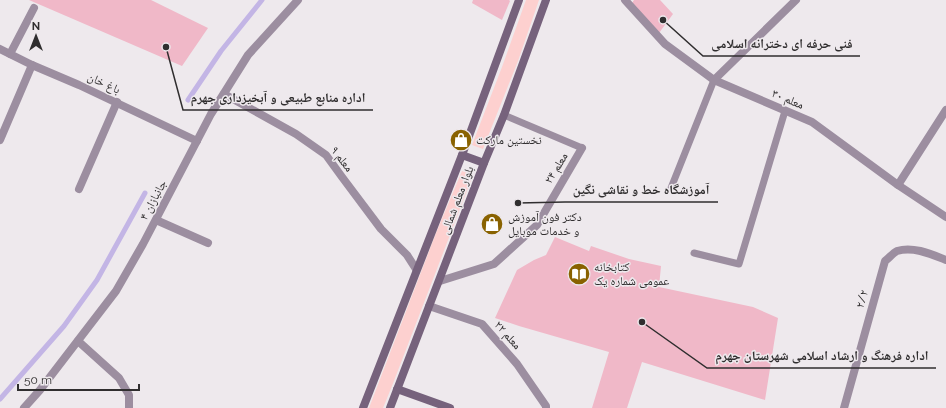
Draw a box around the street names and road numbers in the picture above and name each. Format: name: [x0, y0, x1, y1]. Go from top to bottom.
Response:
street label: باغ خان: [85, 69, 123, 98]
street label: معلم ۳۰: [769, 86, 806, 113]
street label: معلم ۹: [327, 144, 356, 175]
street label: معلم ۲۴: [541, 150, 572, 187]
street label: بلوار معلم شمالی: [438, 164, 477, 236]
street label: جانبازان ۴: [137, 177, 170, 223]
street label: ۲/۲: [853, 288, 871, 310]
street label: معلم ۲۲: [491, 318, 524, 353]

